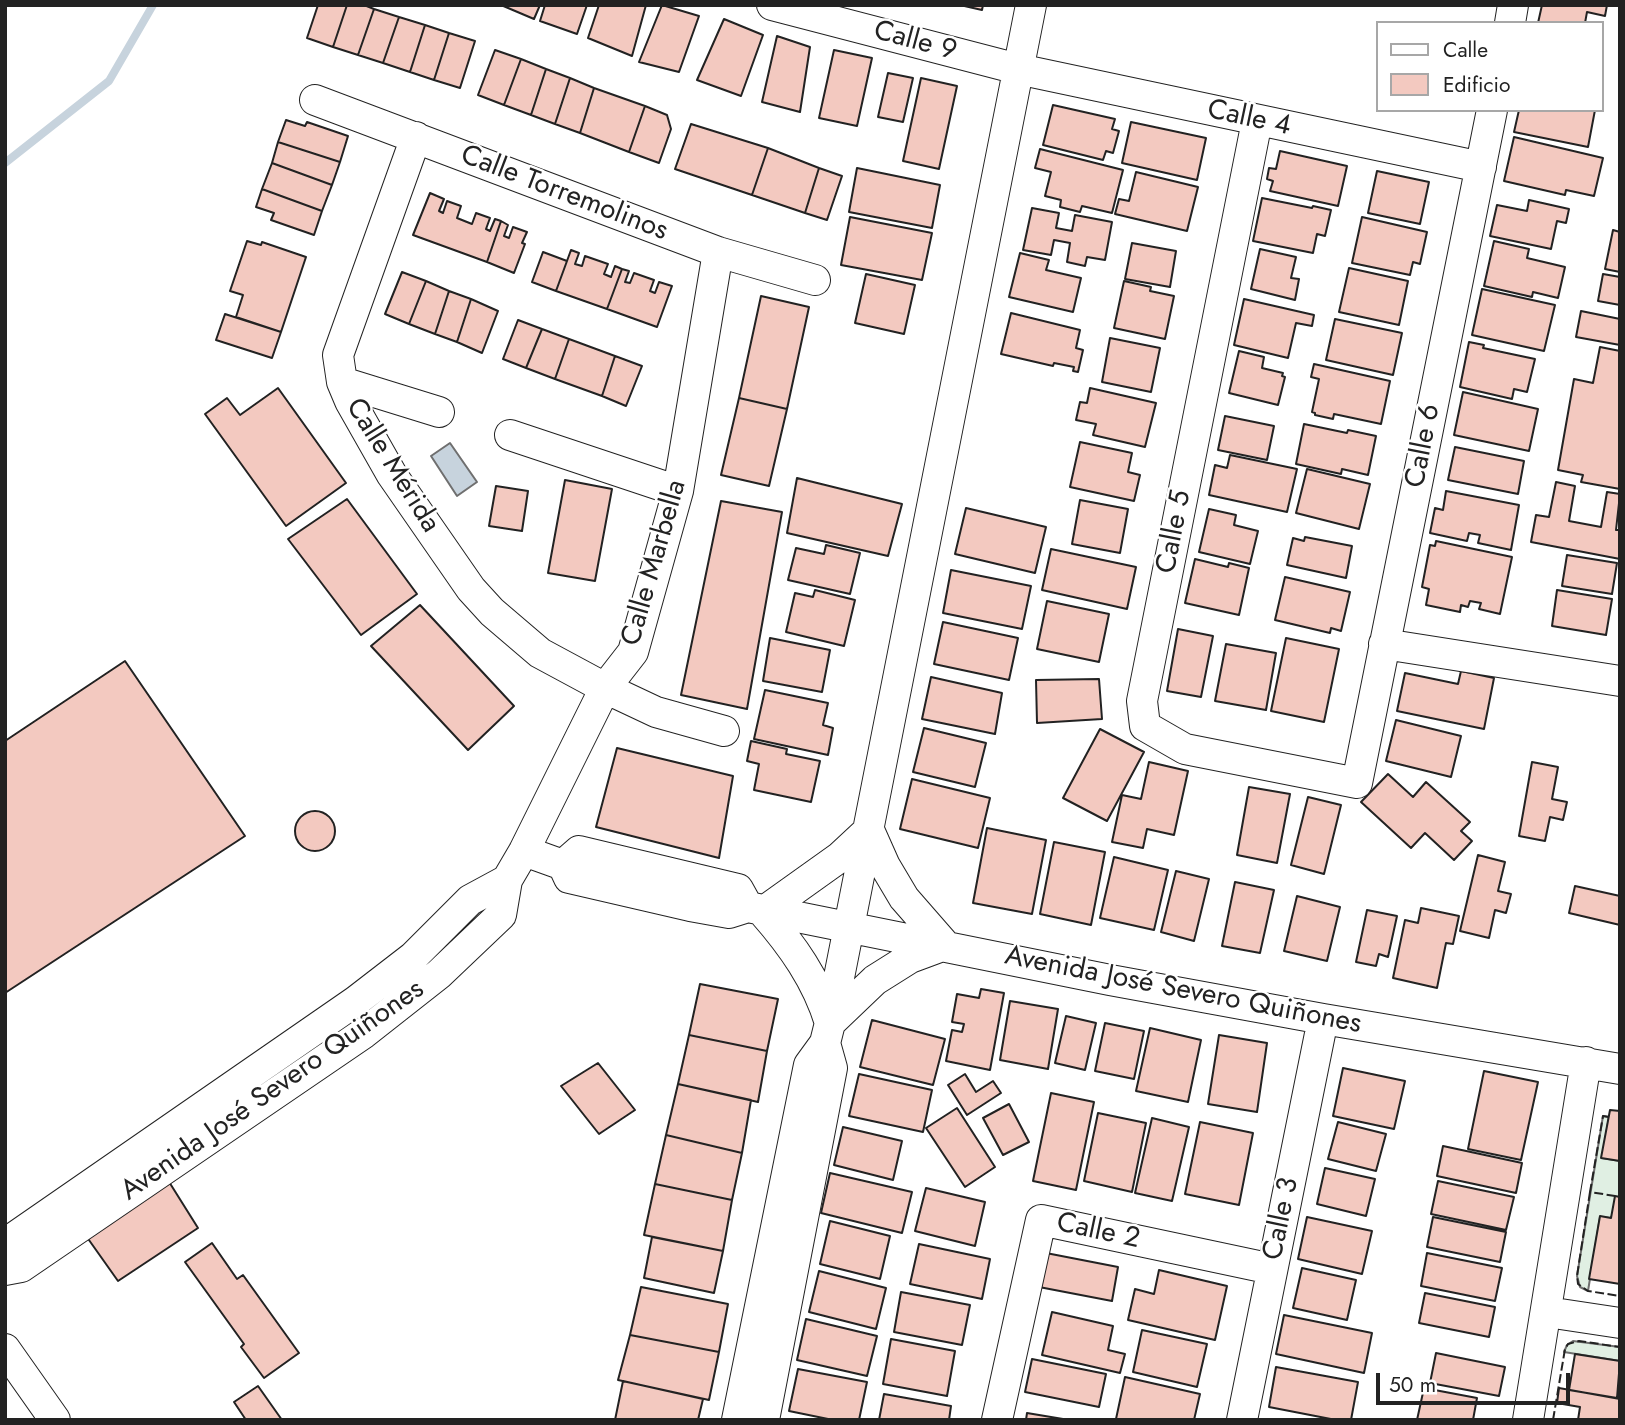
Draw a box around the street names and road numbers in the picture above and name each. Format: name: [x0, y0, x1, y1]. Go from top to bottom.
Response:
street label: Calle 9: [870, 15, 960, 69]
street label: Calle 4: [1204, 94, 1294, 144]
street label: Calle Torremolinos: [456, 139, 672, 249]
street label: Calle Mérida: [338, 393, 446, 539]
street label: Calle 6: [1399, 401, 1449, 491]
street label: Calle Marbella: [615, 476, 695, 650]
street label: Calle 5: [1150, 487, 1200, 577]
street label: Avenida José Severo Quiñones: [1002, 940, 1364, 1042]
street label: Avenida José Severo Quiñones: [115, 973, 431, 1209]
street label: Calle 3: [1257, 1175, 1307, 1263]
street label: Calle 2: [1053, 1207, 1143, 1257]

